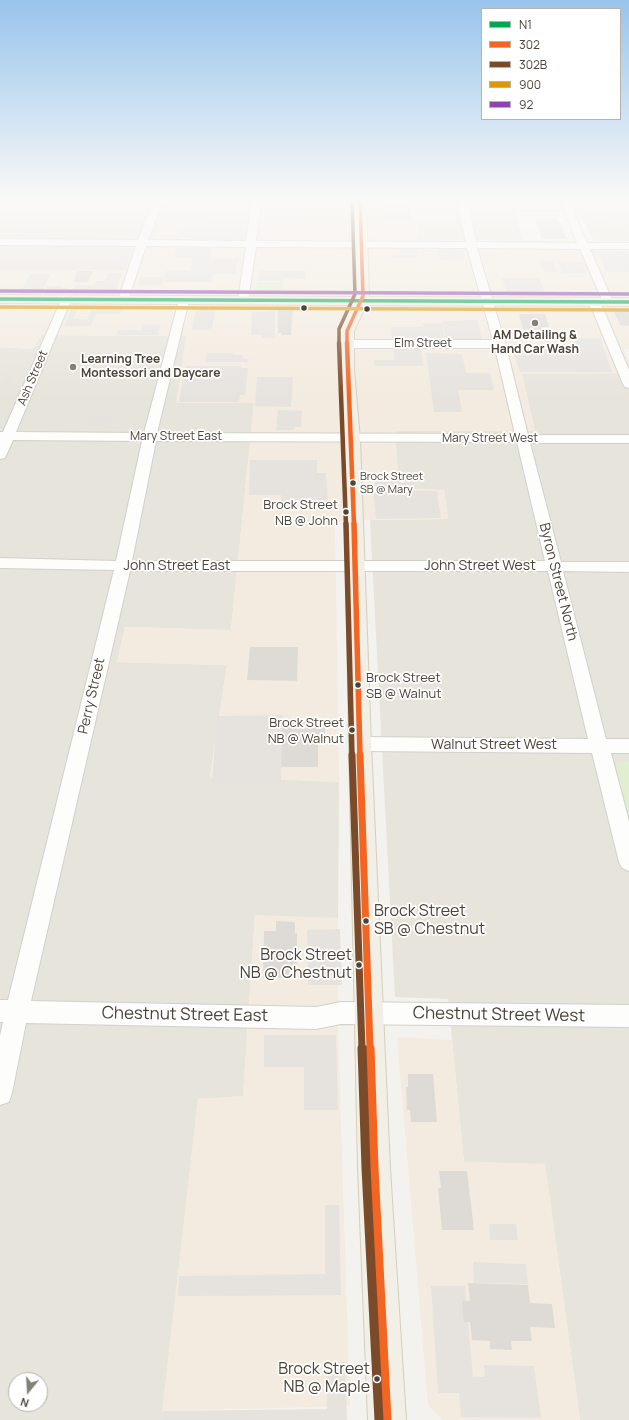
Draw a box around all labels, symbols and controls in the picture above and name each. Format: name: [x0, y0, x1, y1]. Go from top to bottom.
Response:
legend: [481, 8, 621, 120]
text: N1: [519, 16, 532, 33]
text: 302: [519, 36, 540, 53]
text: 302B: [519, 56, 547, 73]
text: 900: [519, 76, 541, 93]
text: 92: [519, 96, 533, 113]
unlabelled marker: [299, 303, 309, 313]
unlabelled marker: [362, 304, 372, 314]
marker: AM Detailing & Hand Car Wash: [530, 318, 540, 328]
place label: AM Detailing & Hand Car Wash: [491, 329, 579, 357]
street label: Elm Street: [394, 337, 452, 351]
street label: Ash Street: [15, 348, 51, 408]
place label: Learning Tree Montessori and Daycare: [81, 353, 220, 381]
marker: Learning Tree Montessori and Daycare: [68, 362, 78, 372]
street label: Mary Street East: [130, 430, 222, 444]
street label: Mary Street West: [442, 432, 538, 446]
place label: Brock Street SB @ Mary: [360, 470, 423, 496]
marker: Brock Street SB @ Mary: [348, 478, 358, 488]
place label: Brock Street NB @ John: [263, 497, 338, 528]
marker: Brock Street NB @ John: [341, 507, 351, 517]
street label: Byron Street North: [535, 521, 581, 643]
street label: John Street East: [124, 558, 230, 574]
street label: John Street West: [424, 558, 536, 574]
street label: Perry Street: [75, 656, 109, 736]
place label: Brock Street SB @ Walnut: [366, 670, 441, 701]
marker: Brock Street SB @ Walnut: [353, 680, 363, 690]
place label: Brock Street NB @ Walnut: [268, 715, 344, 746]
marker: Brock Street NB @ Walnut: [347, 725, 357, 735]
street label: Walnut Street West: [431, 737, 557, 753]
place label: Brock Street SB @ Chestnut: [374, 902, 485, 940]
marker: Brock Street SB @ Chestnut: [361, 916, 371, 926]
place label: Brock Street NB @ Chestnut: [240, 946, 352, 984]
marker: Brock Street NB @ Chestnut: [354, 960, 364, 970]
street label: Chestnut Street East: [102, 1003, 268, 1027]
street label: Chestnut Street West: [413, 1003, 585, 1027]
place label: Brock Street NB @ Maple: [278, 1360, 370, 1398]
north arrow: [8, 1372, 48, 1412]
marker: Brock Street NB @ Maple: [372, 1374, 382, 1384]
text: N: [18, 1395, 31, 1411]

